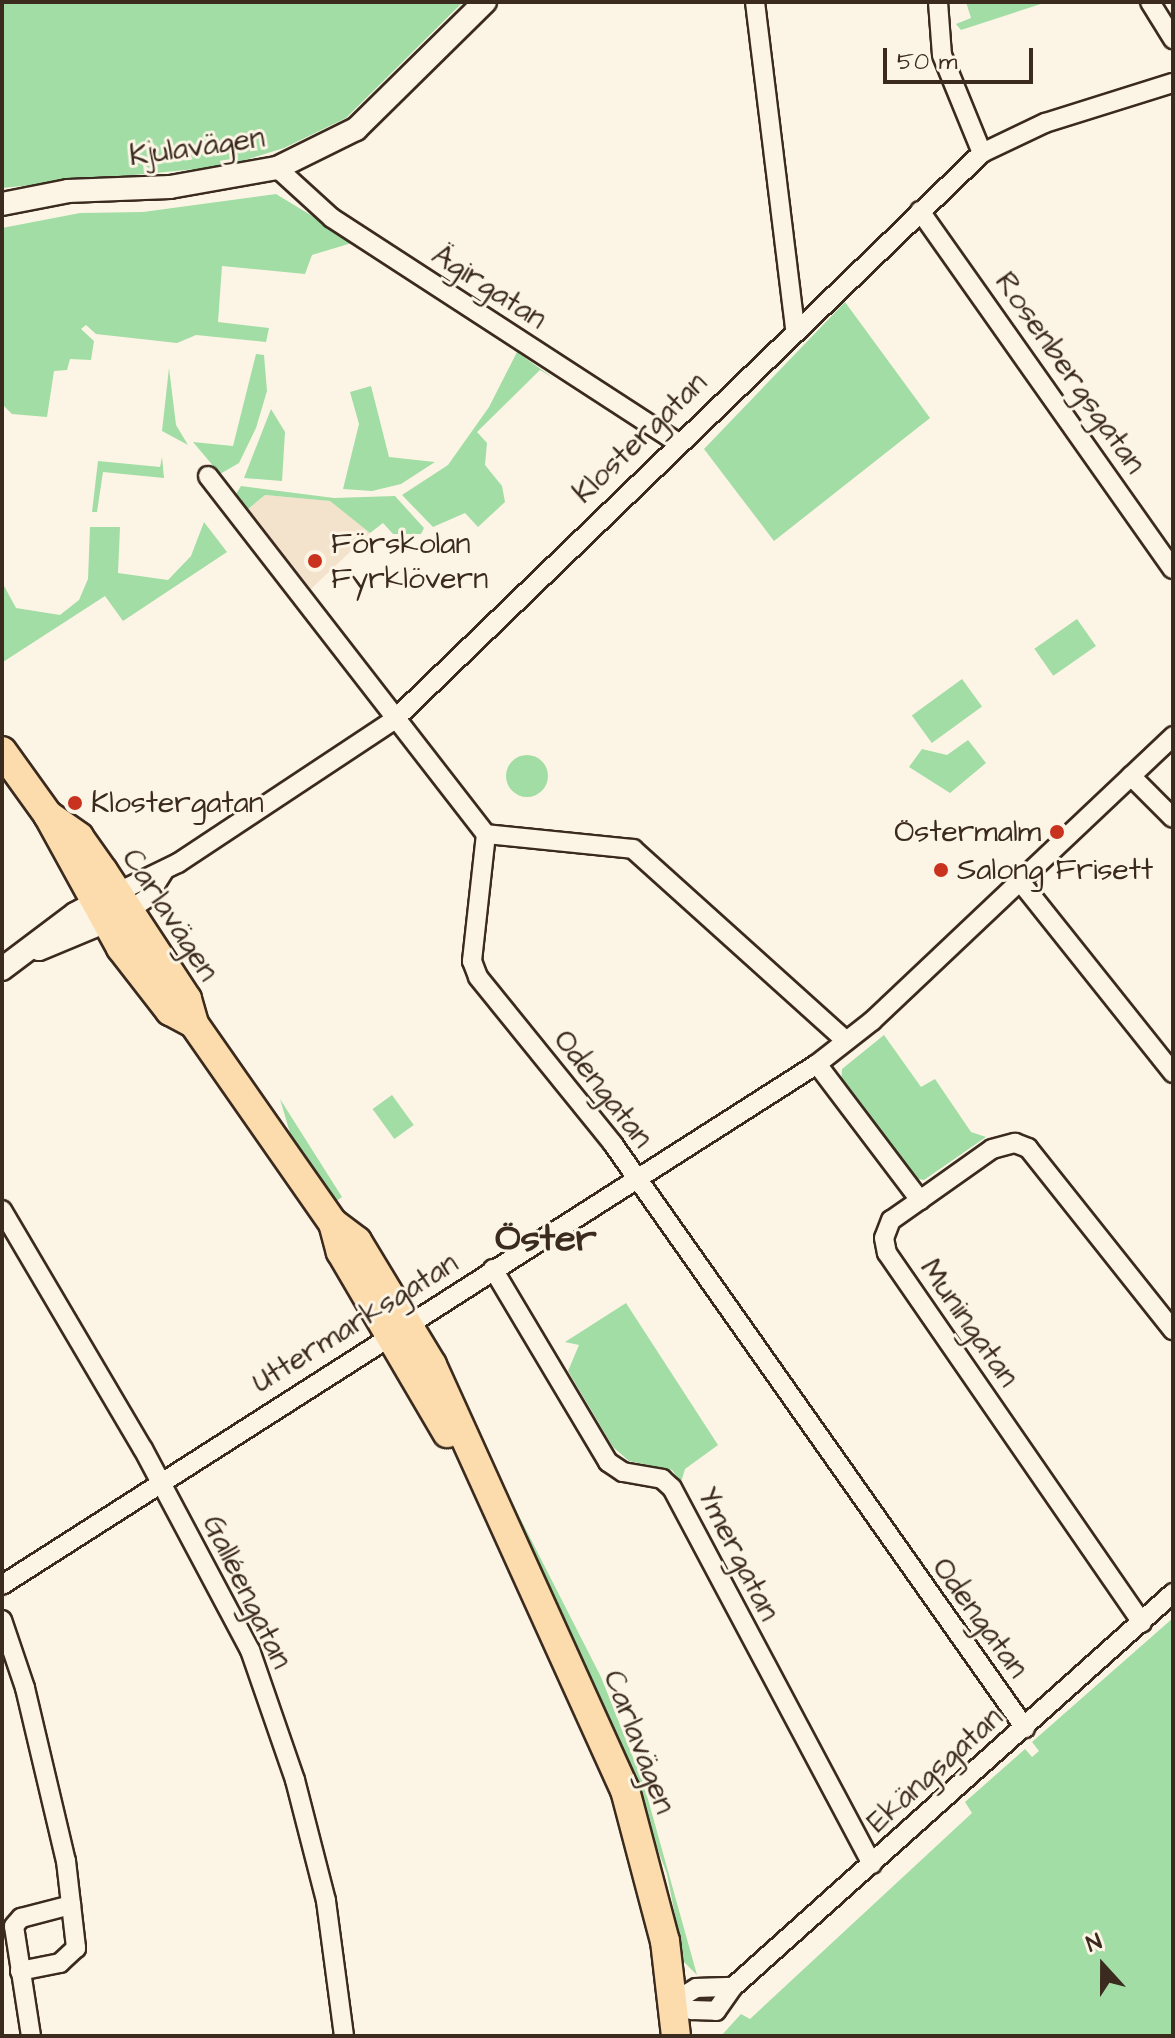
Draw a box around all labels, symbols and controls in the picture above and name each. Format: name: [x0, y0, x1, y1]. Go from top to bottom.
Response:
scale bar: [887, 32, 1037, 82]
text: 50 m: [897, 45, 957, 79]
street label: Kjulavägen: [127, 120, 267, 174]
street label: Ägirgatan: [425, 237, 553, 337]
street label: Rosenbergsgatan: [987, 265, 1153, 481]
street label: Klostergatan: [565, 365, 715, 511]
place label: Förskolan Fyrklövern: [331, 526, 488, 596]
marker: Förskolan Fyrklövern: [306, 552, 324, 570]
place label: Klostergatan: [91, 785, 264, 821]
marker: Klostergatan: [66, 794, 84, 812]
place label: Östermalm: [894, 814, 1041, 850]
marker: Östermalm: [1048, 823, 1066, 841]
street label: Carlavägen: [114, 842, 226, 988]
place label: Salong Frisett: [957, 852, 1153, 888]
marker: Salong Frisett: [932, 861, 950, 879]
street label: Odengatan: [546, 1023, 660, 1155]
district label: Öster: [495, 1217, 597, 1263]
street label: Uttermarksgatan: [246, 1245, 464, 1401]
street label: Muningatan: [912, 1252, 1026, 1394]
street label: Ymergatan: [689, 1481, 787, 1627]
street label: Galléengatan: [194, 1509, 300, 1675]
street label: Odengatan: [924, 1551, 1036, 1685]
street label: Carlavägen: [595, 1665, 683, 1819]
street label: Ekängsgatan: [860, 1700, 1010, 1840]
north arrow: [1063, 1926, 1143, 2006]
text: N: [1082, 1926, 1106, 1960]

